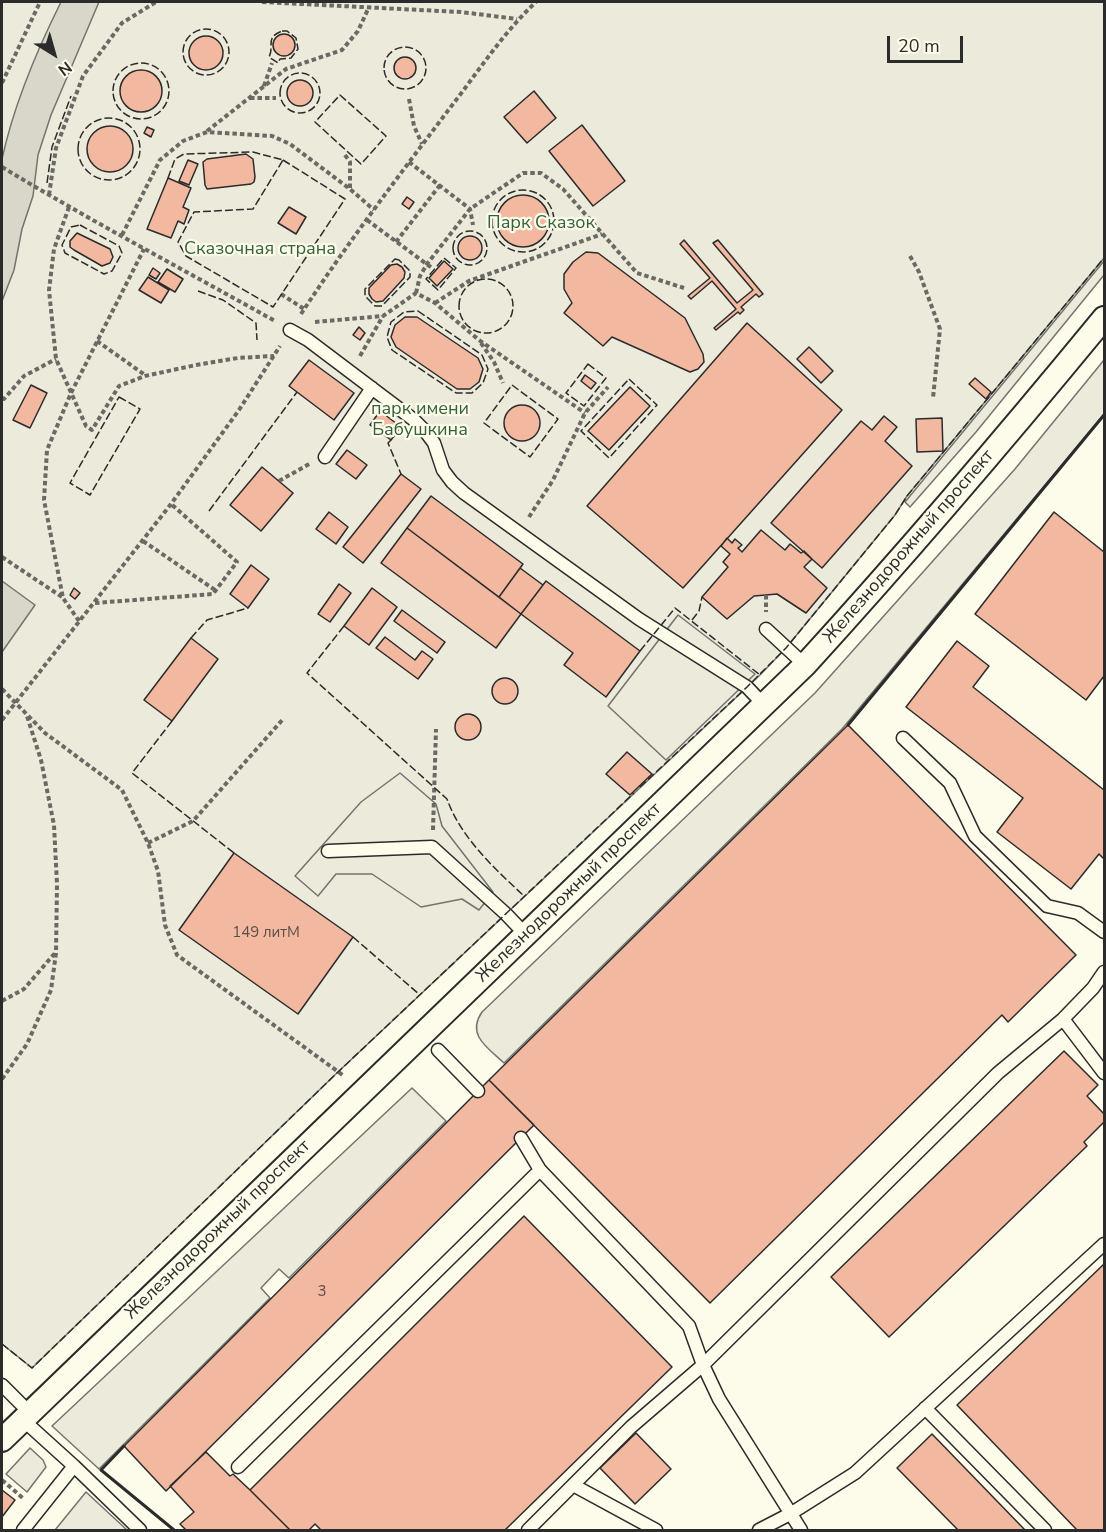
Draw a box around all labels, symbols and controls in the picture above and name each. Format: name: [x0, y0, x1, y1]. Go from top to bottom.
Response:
north arrow: [24, 24, 84, 84]
scale bar: [890, 24, 966, 62]
text: 20 m: [898, 34, 940, 58]
text: N: [53, 56, 76, 81]
park label: Парк Сказок: [487, 213, 595, 235]
park label: Сказочная страна: [184, 239, 336, 261]
park label: парк имени Бабушкина: [371, 399, 469, 442]
street label: Железнодорожный проспект: [819, 446, 999, 648]
street label: Железнодорожный проспект: [472, 799, 666, 987]
house number: 149 литМ: [232, 924, 300, 942]
street label: Железнодорожный проспект: [121, 1136, 315, 1324]
house number: 3: [318, 1283, 326, 1301]

